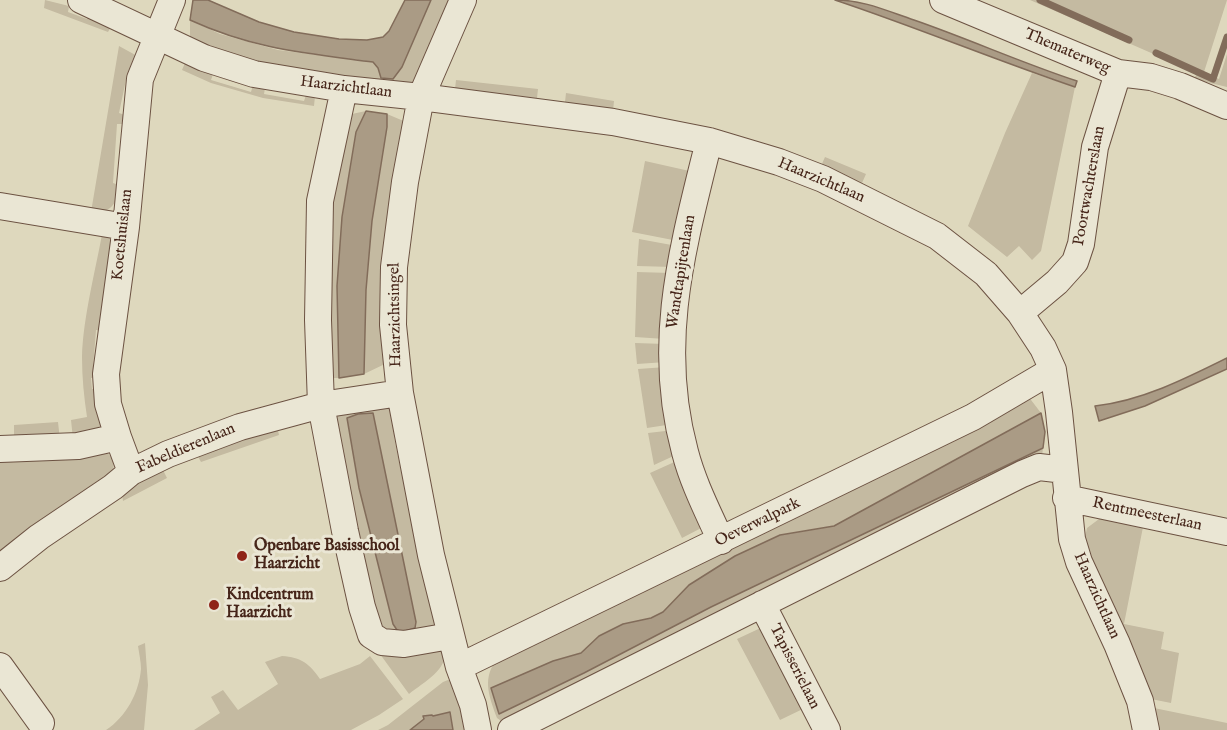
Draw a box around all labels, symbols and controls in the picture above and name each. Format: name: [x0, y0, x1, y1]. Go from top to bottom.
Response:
street label: Thematerweg: [1021, 25, 1113, 79]
street label: Haarzichtlaan: [299, 73, 393, 103]
street label: Poortwachterslaan: [1070, 125, 1110, 247]
street label: Haarzichtlaan: [775, 154, 867, 208]
street label: Koetshuislaan: [109, 188, 137, 282]
street label: Wandtapijtenlaan: [663, 214, 701, 330]
street label: Haarzichtsingel: [385, 262, 407, 368]
street label: Fabeldierenlaan: [134, 420, 238, 478]
street label: Oeverwalpark: [712, 494, 804, 552]
street label: Rentmeesterlaan: [1090, 494, 1204, 536]
place label: Openbare Basisschool Haarzicht: [254, 537, 399, 575]
marker: Openbare Basisschool Haarzicht: [235, 549, 249, 563]
street label: Haarzichtlaan: [1068, 550, 1124, 642]
place label: Kindcentrum Haarzicht: [226, 586, 314, 624]
marker: Kindcentrum Haarzicht: [207, 598, 221, 612]
street label: Tapisserielaan: [764, 621, 824, 713]

